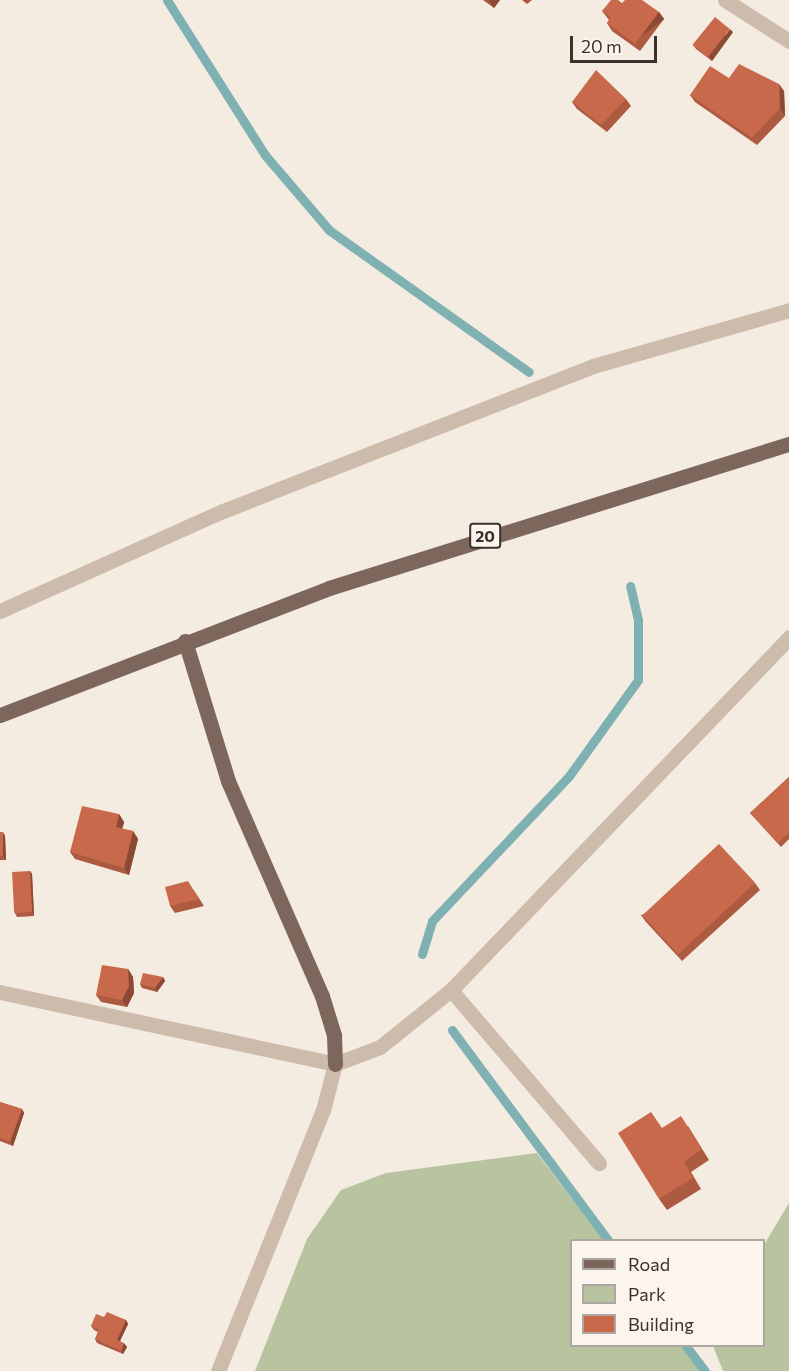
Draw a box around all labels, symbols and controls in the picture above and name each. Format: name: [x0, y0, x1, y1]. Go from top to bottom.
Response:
scale bar: [573, 24, 660, 62]
text: 20 m: [581, 35, 622, 57]
road number: 20: [468, 523, 502, 549]
legend: [570, 1239, 765, 1347]
text: Road: [628, 1253, 670, 1275]
text: Park: [628, 1283, 666, 1305]
text: Building: [628, 1313, 694, 1335]

